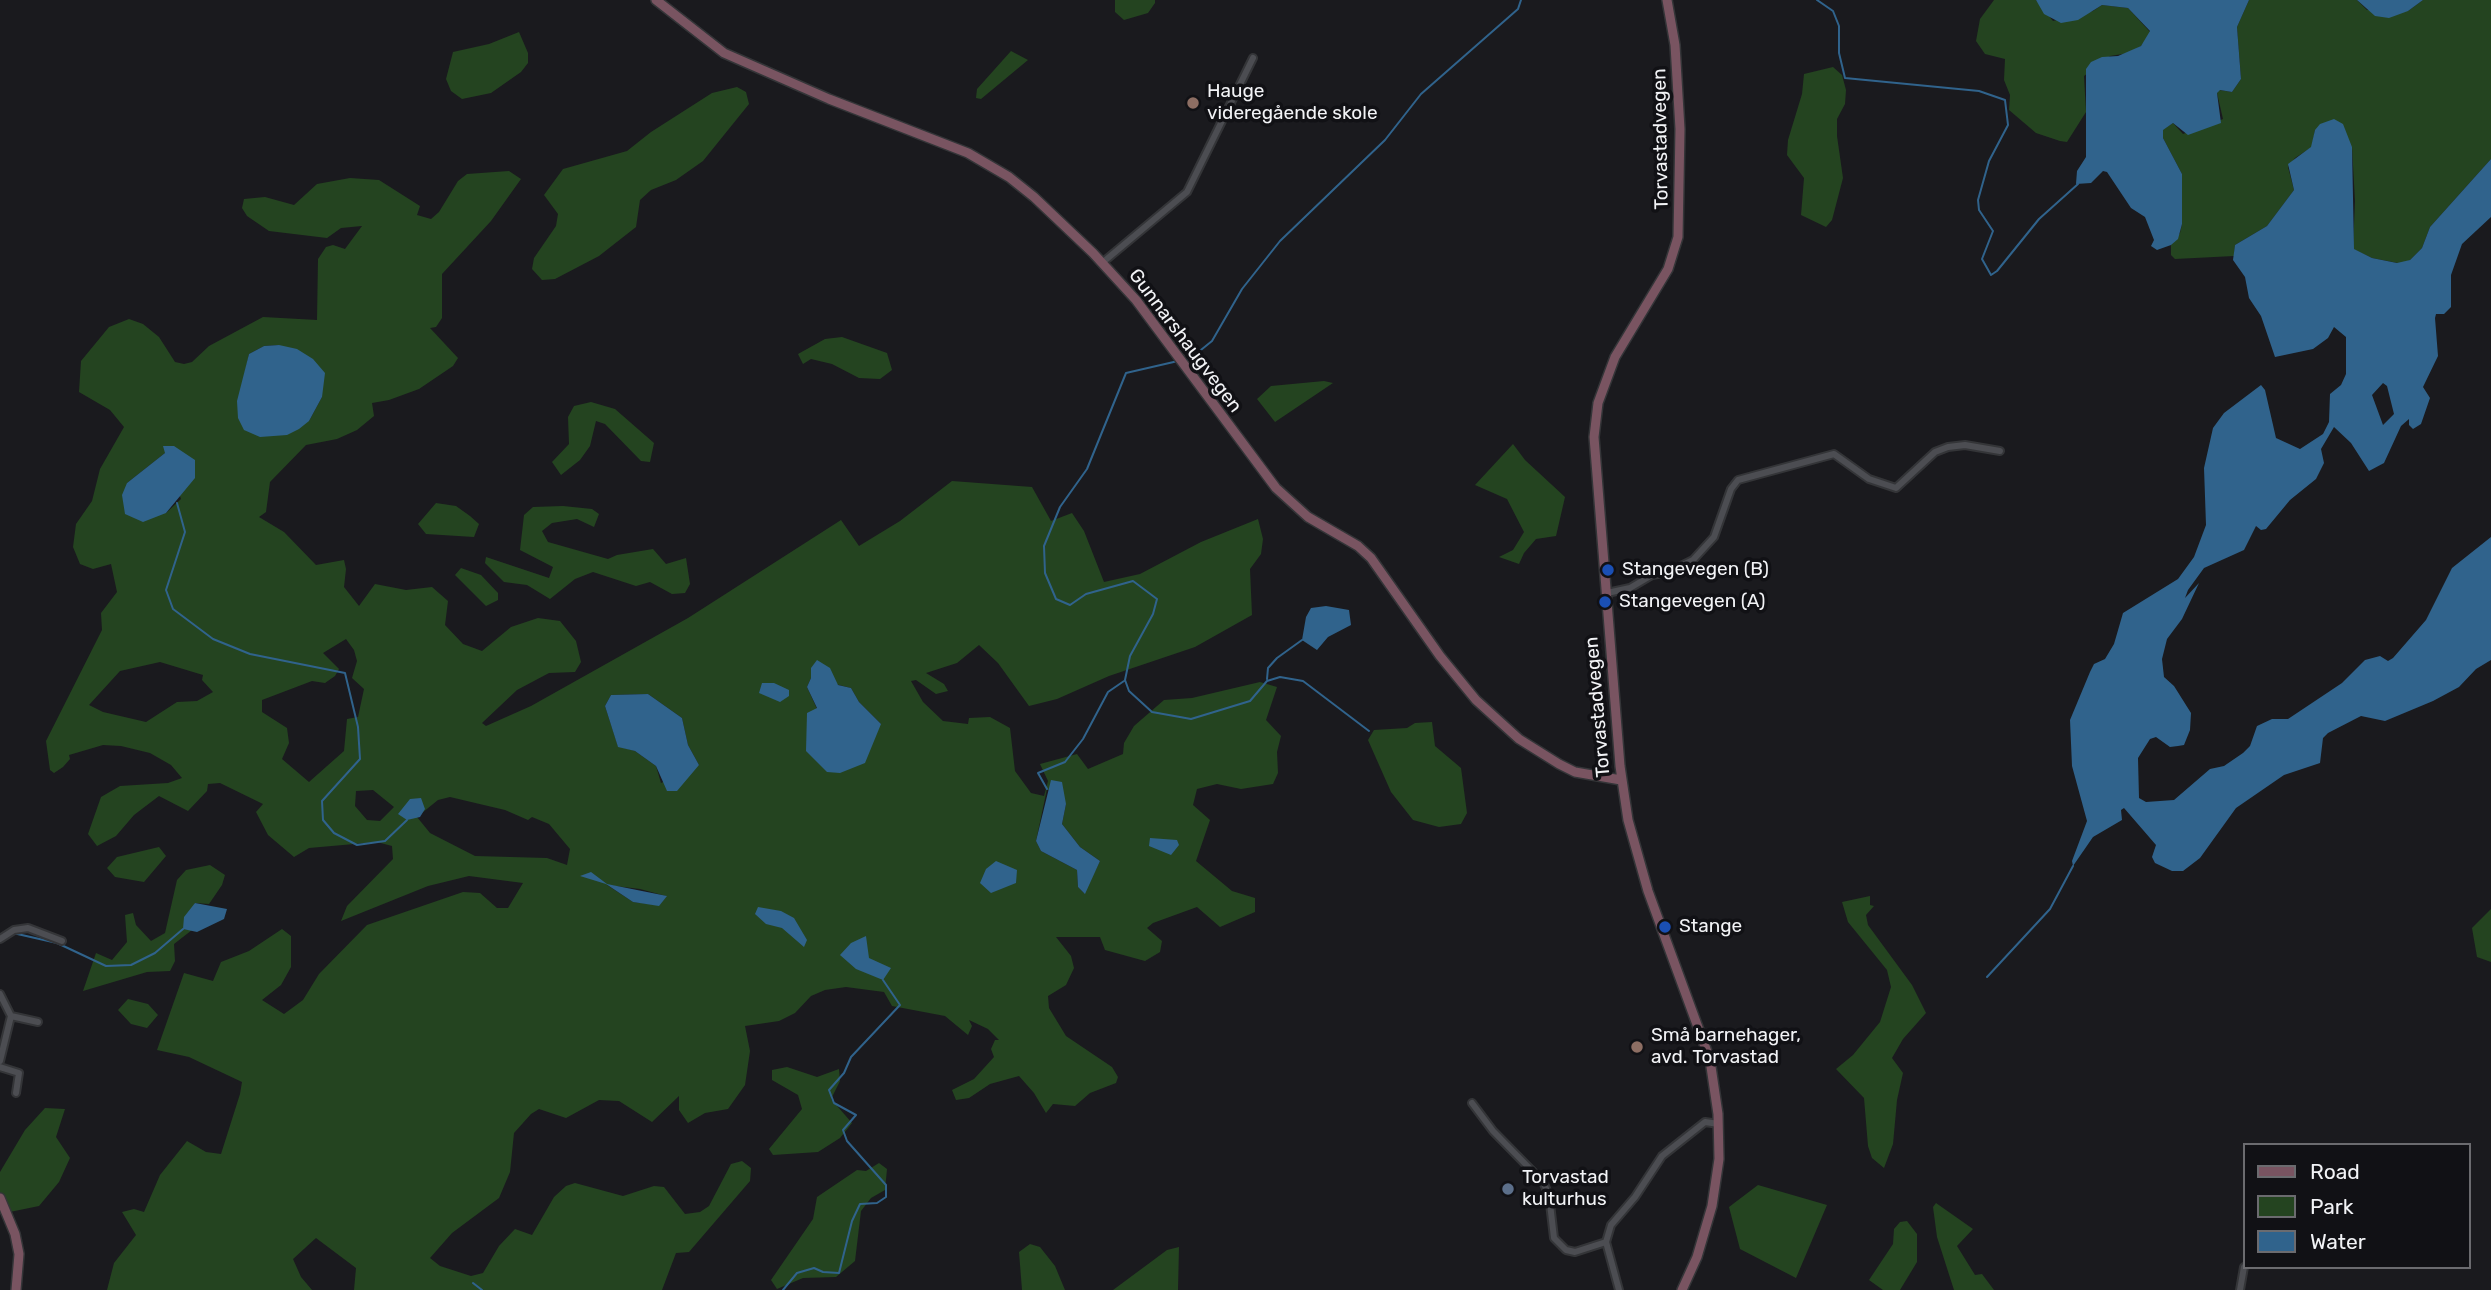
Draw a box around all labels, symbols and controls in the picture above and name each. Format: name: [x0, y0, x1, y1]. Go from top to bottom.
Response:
street label: Torvastadvegen: [1648, 68, 1674, 210]
place label: Hauge videregående skole: [1207, 81, 1378, 125]
marker: Hauge videregående skole: [1185, 95, 1201, 111]
street label: Gunnarshaugvegen: [1124, 265, 1246, 417]
place label: Stangevegen (B): [1622, 559, 1769, 581]
marker: Stangevegen (B): [1600, 562, 1616, 578]
place label: Stangevegen (A): [1619, 591, 1765, 613]
marker: Stangevegen (A): [1597, 594, 1613, 610]
street label: Torvastadvegen: [1580, 636, 1616, 778]
place label: Stange: [1679, 916, 1742, 938]
marker: Stange: [1657, 919, 1673, 935]
place label: Små barnehager, avd. Torvastad: [1651, 1025, 1801, 1069]
marker: Små barnehager, avd. Torvastad: [1629, 1039, 1645, 1055]
legend: [2242, 1143, 2470, 1269]
text: Road: [2310, 1159, 2360, 1184]
place label: Torvastad kulturhus: [1522, 1167, 1609, 1211]
marker: Torvastad kulturhus: [1500, 1181, 1516, 1197]
text: Park: [2310, 1194, 2354, 1219]
text: Water: [2310, 1229, 2366, 1254]

